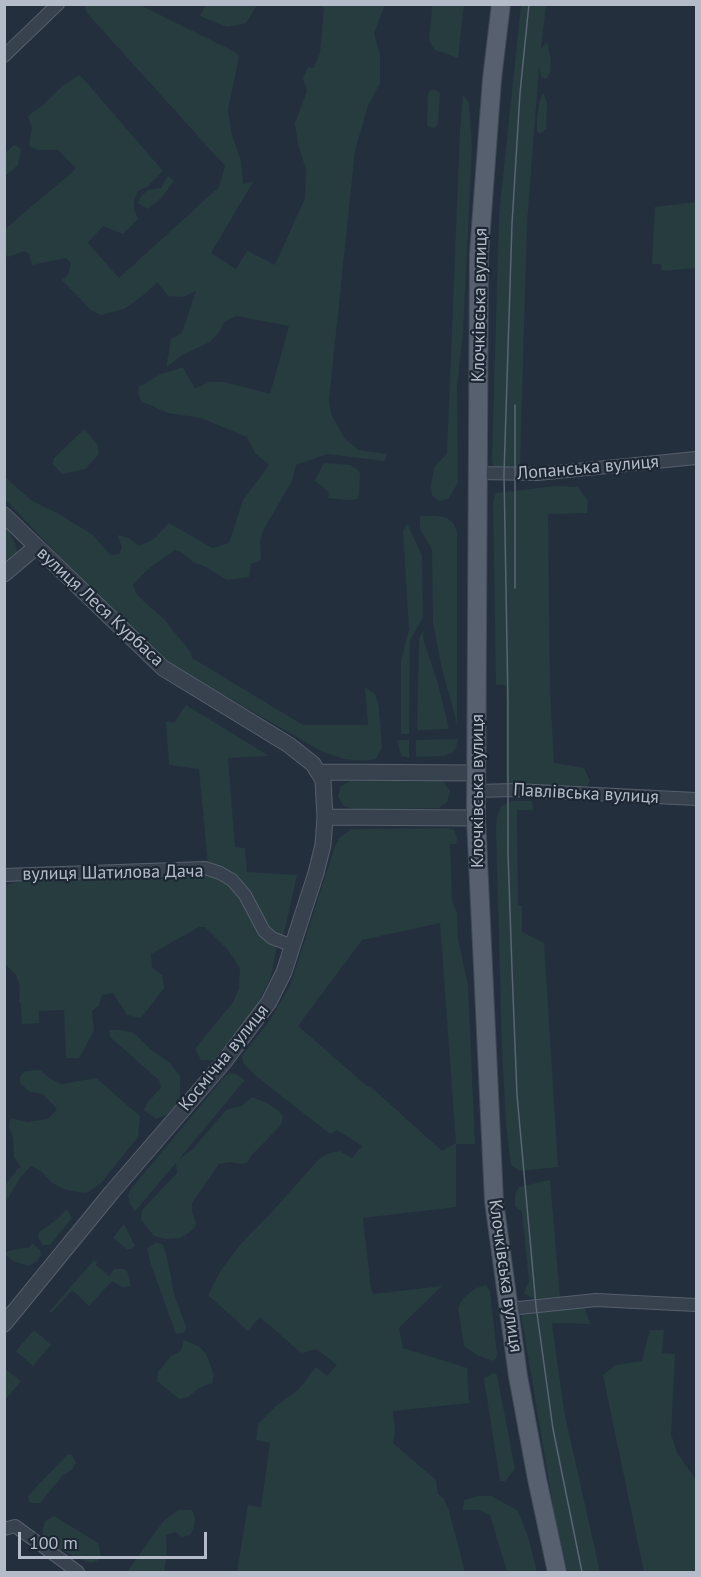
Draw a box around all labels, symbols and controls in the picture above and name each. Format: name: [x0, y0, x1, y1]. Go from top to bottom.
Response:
street label: Клочківська вулиця: [468, 228, 492, 382]
street label: Лопанська вулиця: [516, 451, 660, 485]
street label: вулиця Леся Курбаса: [32, 543, 168, 671]
street label: Клочківська вулиця: [467, 714, 489, 868]
street label: Павлівська вулиця: [513, 779, 659, 809]
street label: вулиця Шатилова Дача: [22, 861, 204, 885]
street label: Космічна вулиця: [174, 1000, 274, 1116]
street label: Клочківська вулиця: [484, 1198, 526, 1354]
scale bar: [21, 1520, 210, 1558]
text: 100 m: [29, 1531, 78, 1554]

